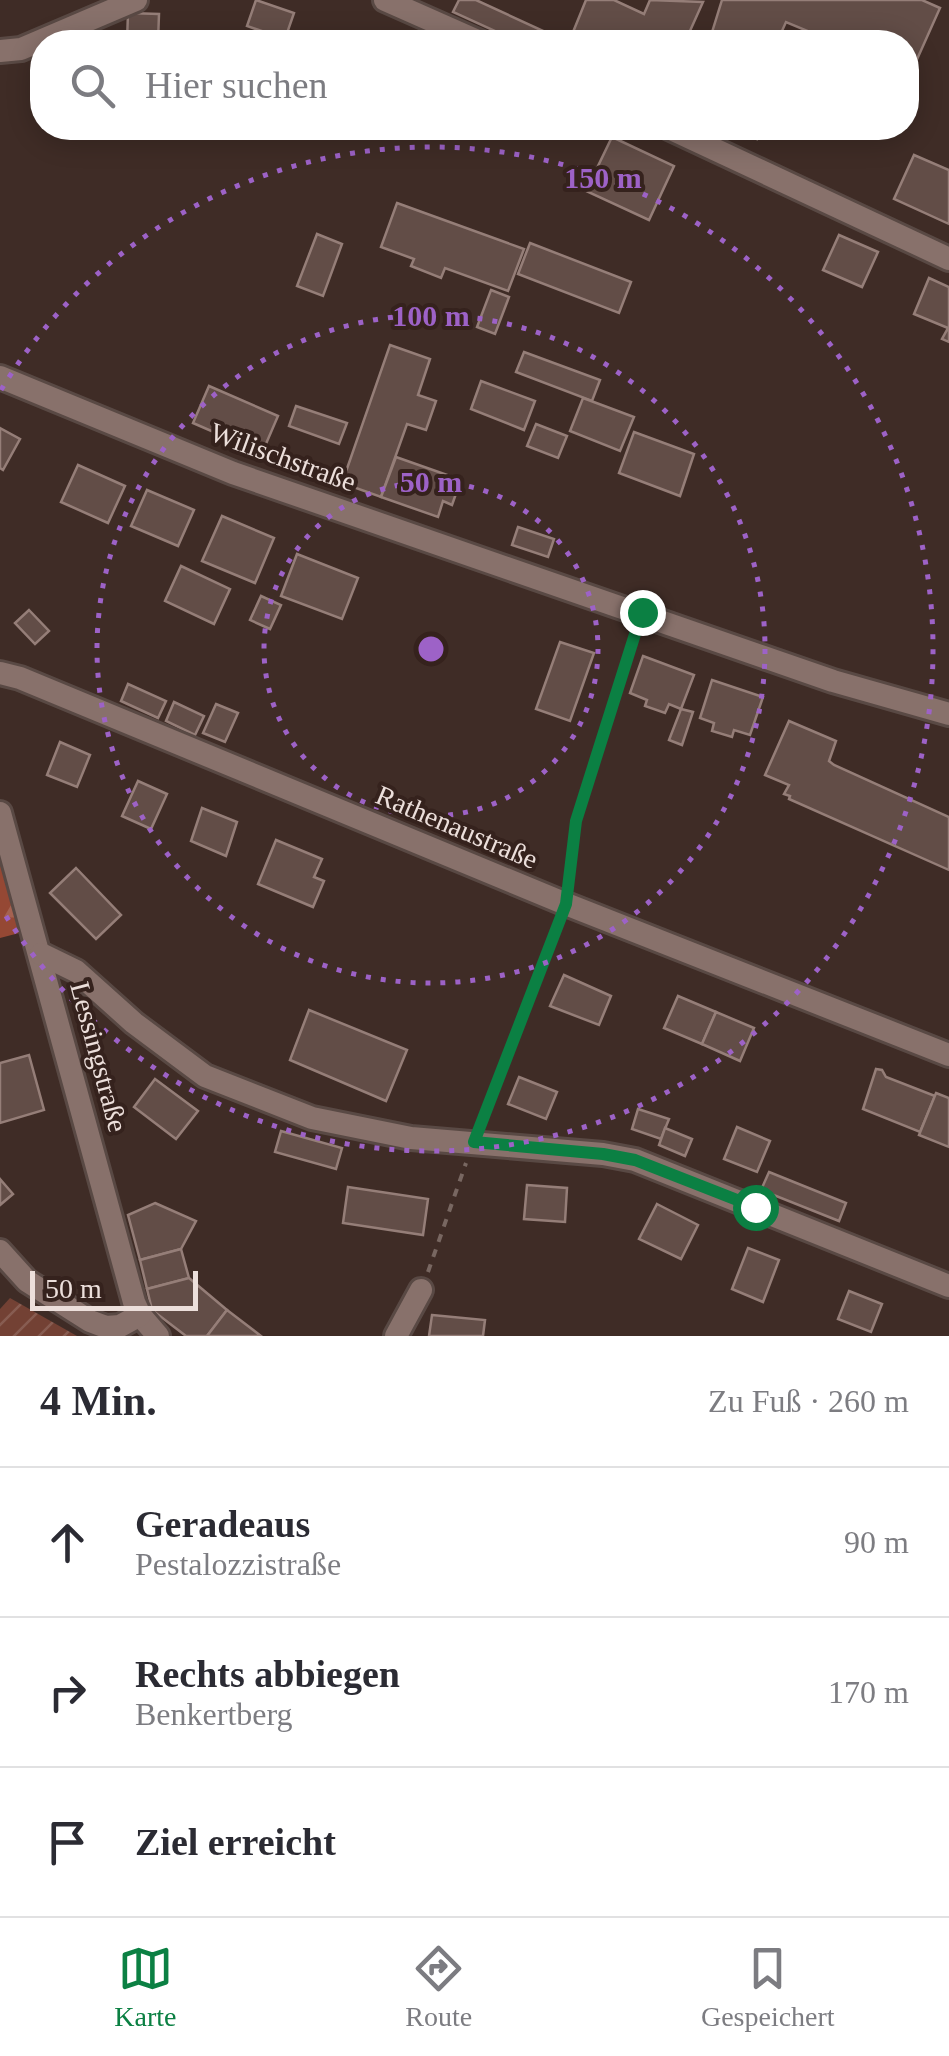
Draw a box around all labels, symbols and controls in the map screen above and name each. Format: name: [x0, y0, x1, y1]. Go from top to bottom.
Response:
search box: [30, 30, 919, 140]
icon: search: [65, 58, 120, 113]
text: Hier suchen: [145, 64, 328, 106]
text: 150 m: [564, 161, 642, 194]
text: 100 m: [392, 299, 470, 332]
street label: Wilischstraße: [206, 416, 360, 498]
text: 50 m: [400, 465, 462, 498]
route end: [620, 590, 666, 636]
centre of rings: [413, 631, 449, 667]
street label: Rathenaustraße: [372, 779, 542, 875]
street label: Lessingstraße: [64, 979, 134, 1135]
route start: [733, 1185, 779, 1231]
scale bar: [30, 1266, 198, 1310]
text: 50 m: [45, 1273, 102, 1304]
text: 4 Min.: [40, 1378, 157, 1424]
text: Zu Fuß · 260 m: [708, 1383, 909, 1419]
text: Geradeaus: [135, 1503, 310, 1545]
icon: ahead: [40, 1515, 95, 1570]
text: 90 m: [844, 1524, 909, 1560]
text: Pestalozzistraße: [135, 1546, 341, 1582]
text: Rechts abbiegen: [135, 1653, 400, 1695]
icon: right: [40, 1665, 95, 1720]
text: 170 m: [828, 1674, 909, 1710]
text: Benkertberg: [135, 1696, 293, 1732]
icon: arrive: [40, 1815, 95, 1870]
text: Ziel erreicht: [135, 1821, 336, 1863]
tab: Karte: [114, 1941, 177, 2033]
tab: Route: [405, 1941, 472, 2033]
tab: Gespeichert: [701, 1941, 835, 2033]

